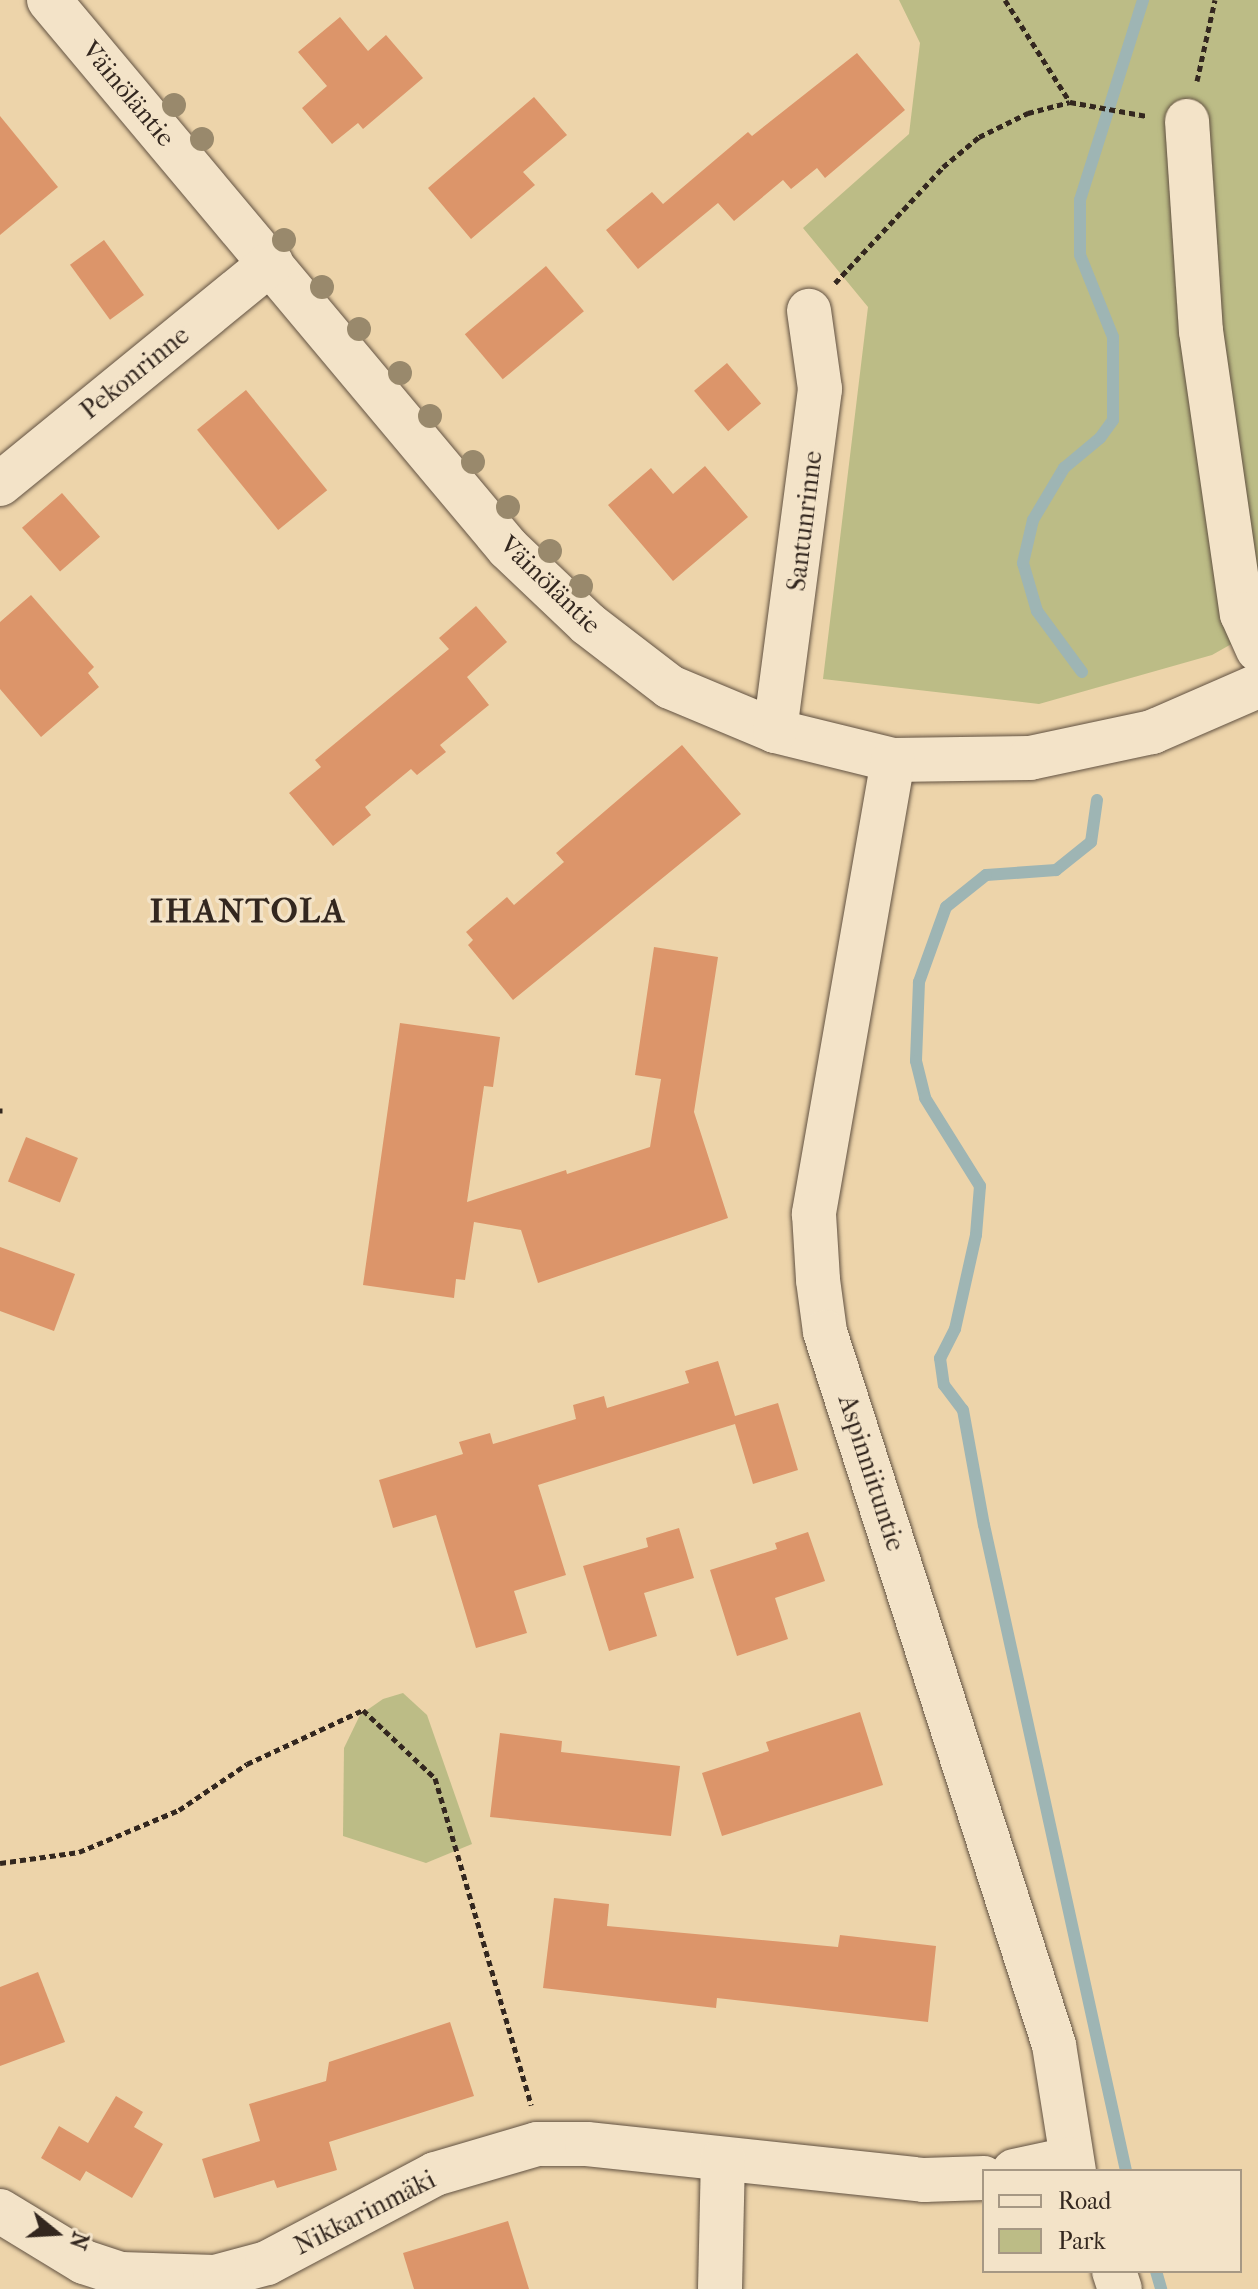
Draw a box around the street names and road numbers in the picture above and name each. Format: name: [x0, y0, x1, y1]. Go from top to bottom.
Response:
street label: Väinöläntie: [75, 35, 181, 153]
street label: Pekonrinne: [74, 320, 196, 426]
street label: Santunrinne: [781, 449, 829, 593]
street label: Väinöläntie: [493, 529, 607, 641]
street label: Aspinniituntie: [831, 1391, 911, 1555]
street label: Nikkarinmäki: [289, 2164, 441, 2262]

